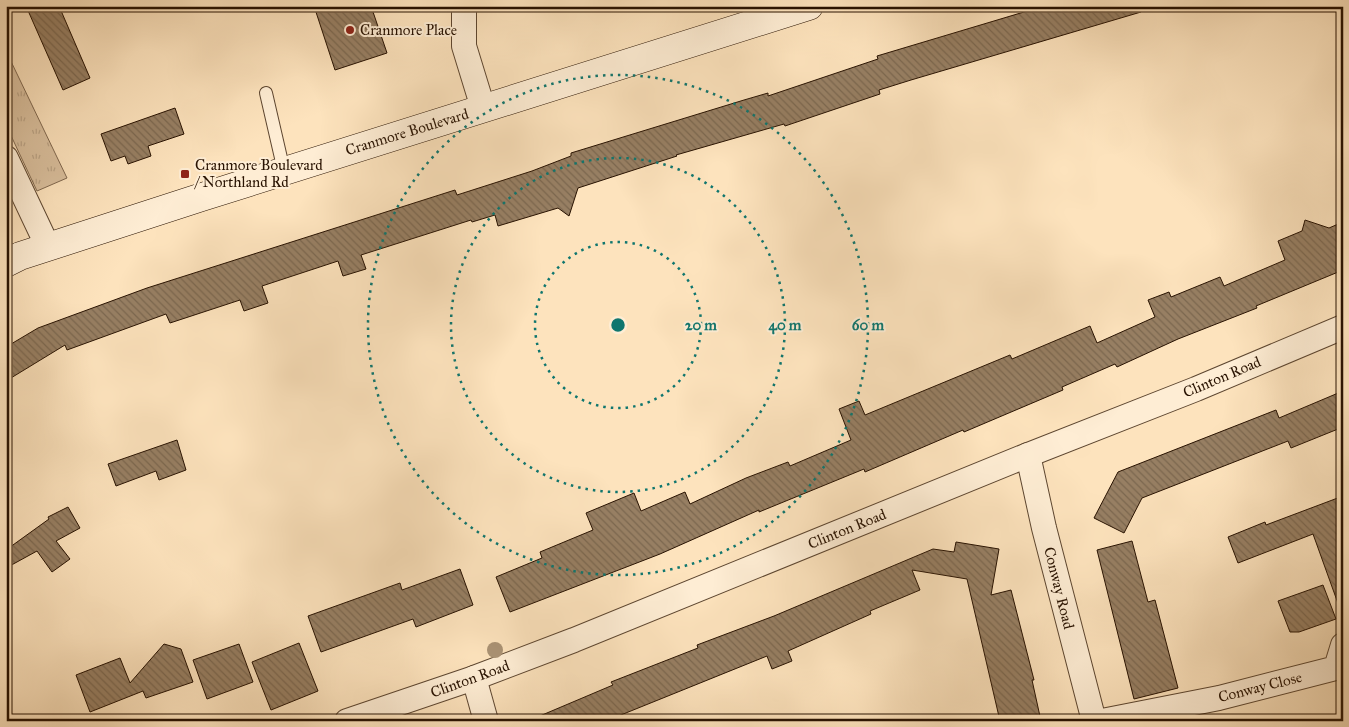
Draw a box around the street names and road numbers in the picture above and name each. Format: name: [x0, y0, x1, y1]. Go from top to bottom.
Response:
street label: Cranmore Boulevard: [343, 105, 471, 159]
street label: Clinton Road: [1180, 352, 1264, 401]
street label: Clinton Road: [805, 505, 889, 553]
street label: Conway Road: [1040, 545, 1078, 631]
street label: Clinton Road: [428, 656, 512, 702]
street label: Conway Close: [1216, 668, 1304, 706]

